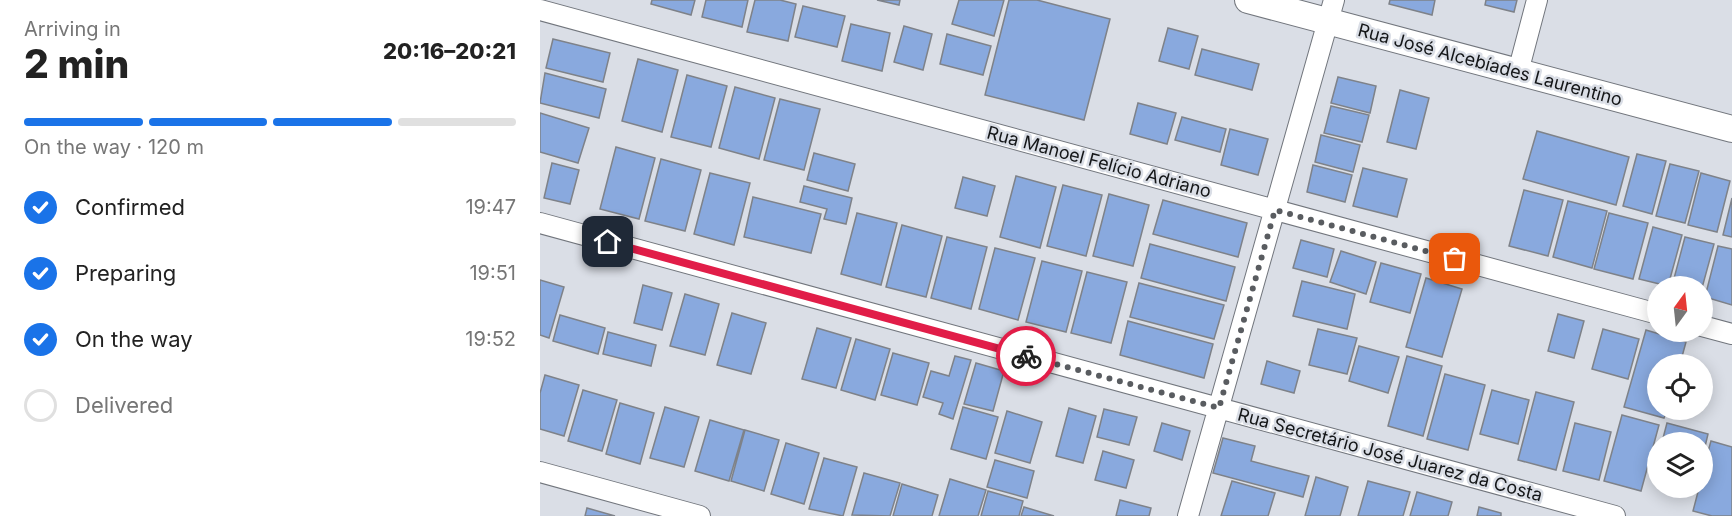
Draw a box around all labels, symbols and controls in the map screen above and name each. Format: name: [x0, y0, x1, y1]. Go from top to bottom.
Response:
text: Arriving in: [24, 17, 121, 41]
street label: Rua José Alcebíades Laurentino: [1356, 19, 1625, 110]
text: 20:16–20:21: [383, 38, 516, 64]
text: 2 min: [24, 40, 129, 87]
street label: Rua Manoel Felício Adriano: [985, 121, 1213, 202]
text: On the way · 120 m: [24, 135, 204, 159]
icon: check: [24, 191, 57, 224]
text: Confirmed: [75, 194, 185, 220]
text: 19:47: [465, 195, 516, 219]
pin: [582, 216, 633, 267]
icon: home: [591, 225, 624, 258]
pin: [1429, 233, 1480, 284]
icon: bag: [1438, 242, 1471, 275]
icon: check: [24, 257, 57, 290]
text: Preparing: [75, 260, 176, 286]
text: 19:51: [469, 261, 516, 285]
north arrow: [1647, 276, 1713, 342]
map controls: [1647, 276, 1713, 498]
icon: check: [24, 323, 57, 356]
text: On the way: [75, 326, 193, 352]
courier: [996, 326, 1056, 386]
text: 19:52: [465, 327, 516, 351]
icon: bike: [1010, 340, 1043, 373]
button: locate: [1647, 354, 1713, 420]
text: Delivered: [75, 392, 173, 418]
street label: Rua Secretário José Juarez da Costa: [1235, 404, 1545, 505]
button: layers: [1647, 432, 1713, 498]

